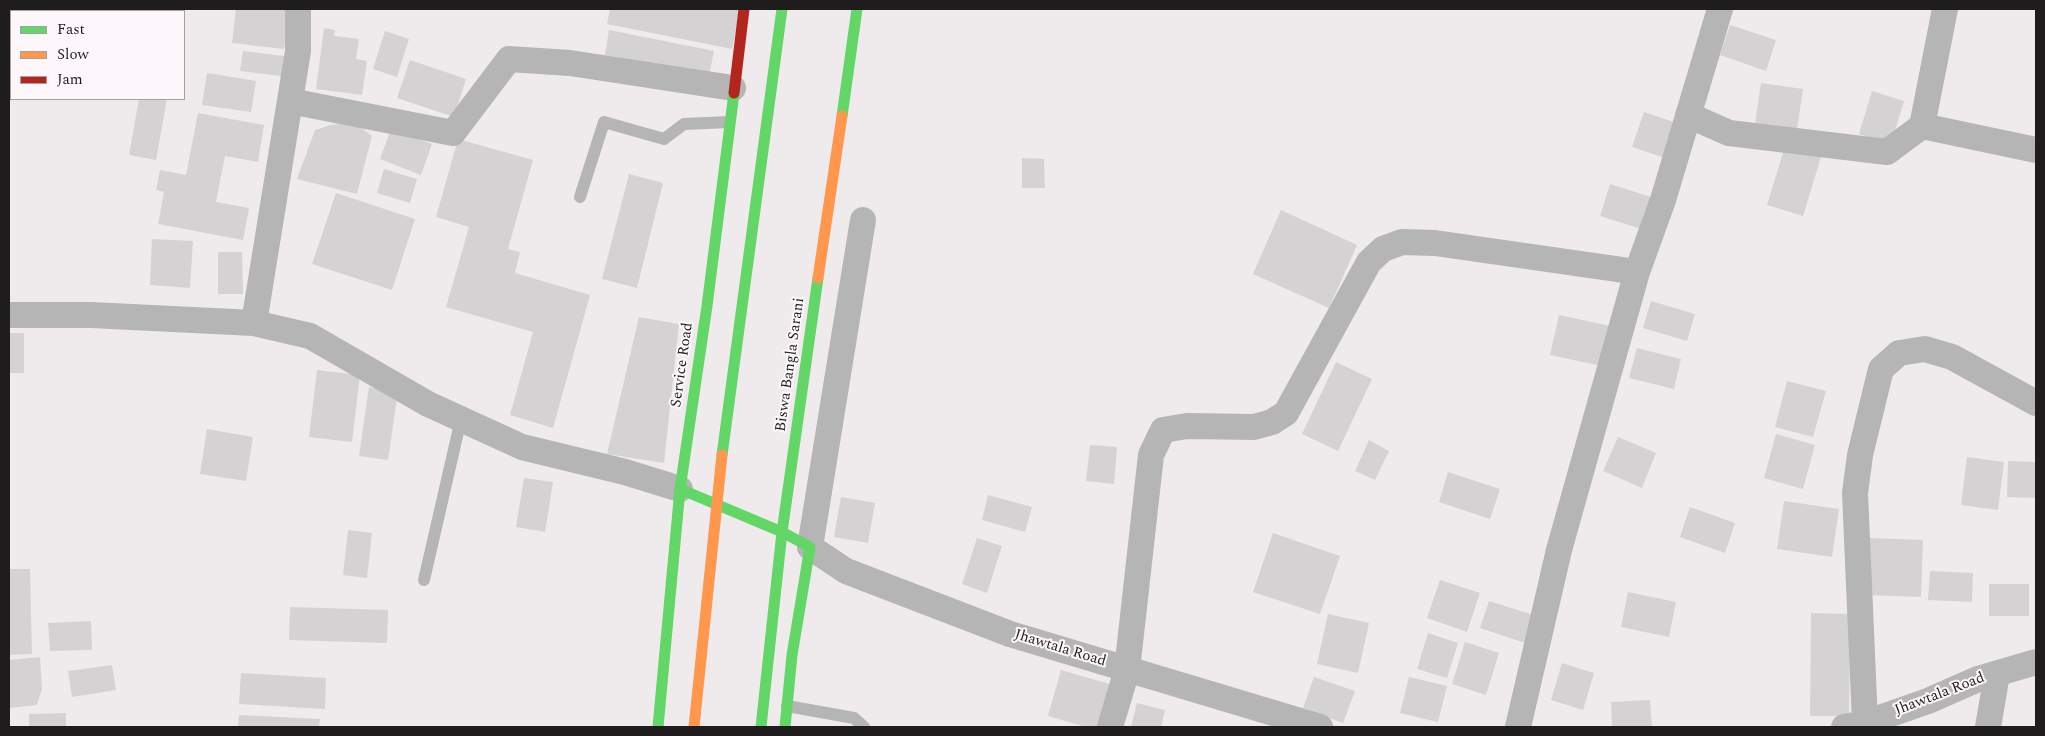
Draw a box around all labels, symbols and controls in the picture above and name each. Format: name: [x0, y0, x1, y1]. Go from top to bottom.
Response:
legend: [10, 10, 185, 100]
text: Fast: [57, 18, 85, 41]
text: Slow: [57, 43, 89, 66]
text: Jam: [57, 68, 83, 91]
street label: Biswa Bangla Sarani: [773, 297, 809, 433]
street label: Service Road: [668, 321, 698, 409]
street label: Jhawtala Road: [1012, 627, 1108, 671]
street label: Jhawtala Road: [1893, 670, 1987, 720]

